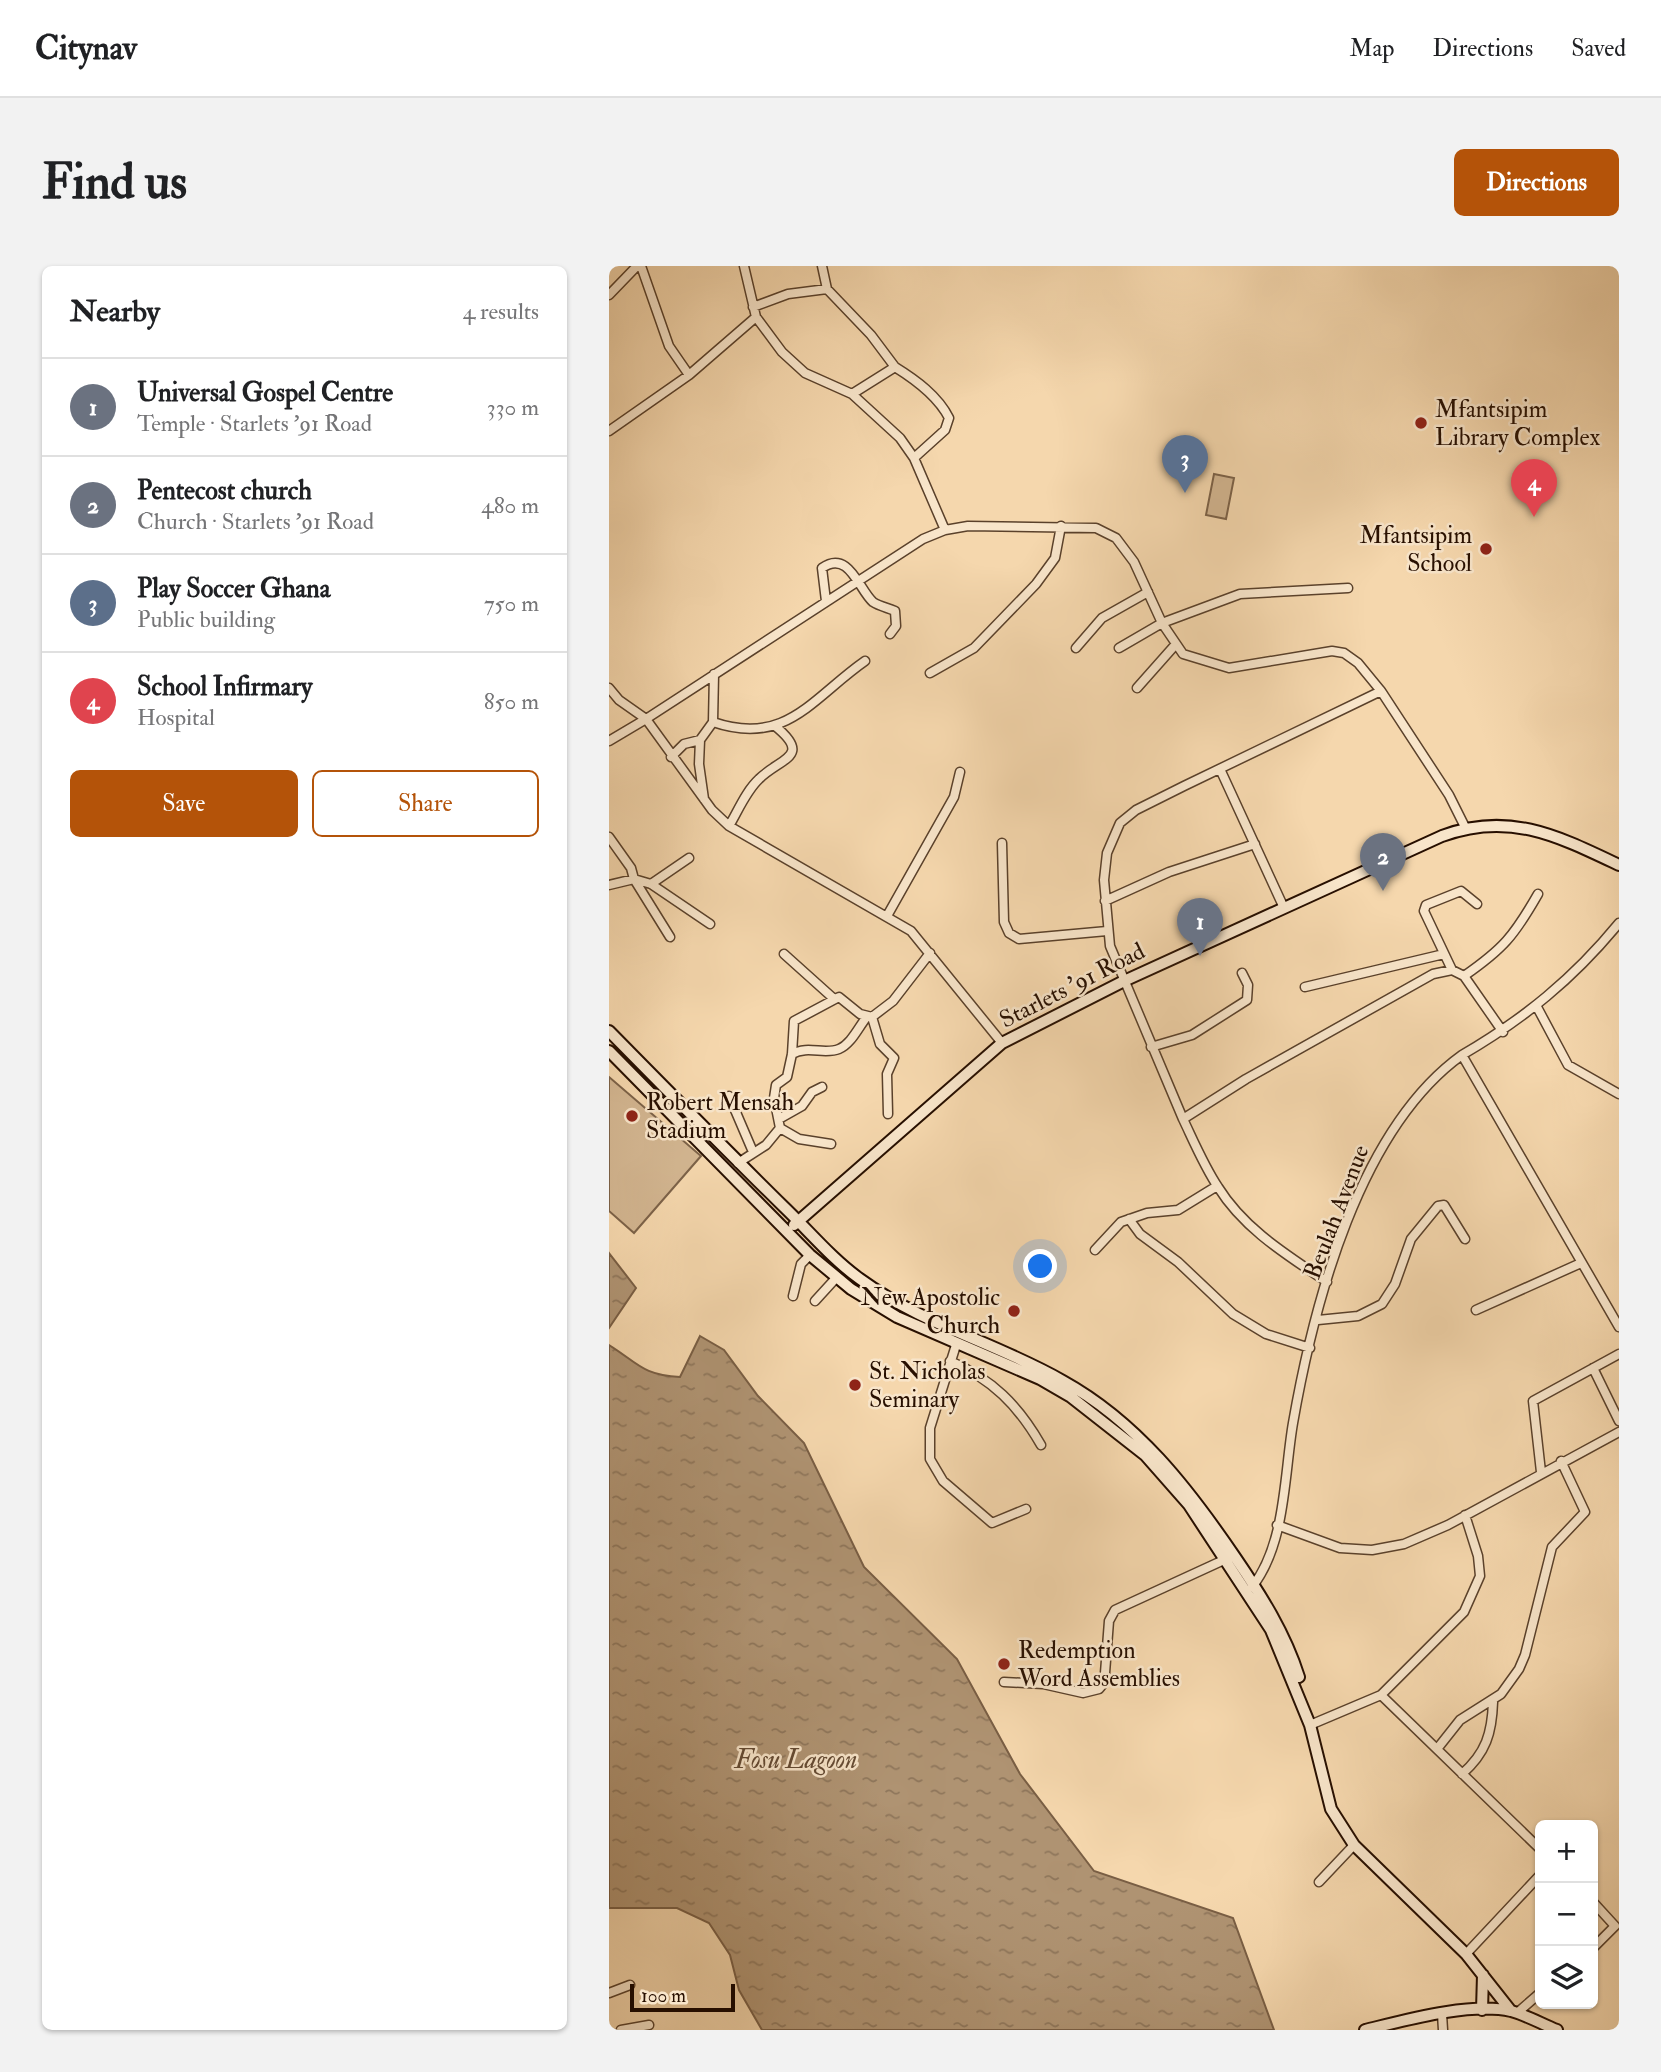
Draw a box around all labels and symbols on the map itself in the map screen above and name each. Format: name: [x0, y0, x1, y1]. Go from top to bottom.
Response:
place label: Mfantsipim Library Complex: [1435, 394, 1600, 453]
marker: Mfantsipim Library Complex: [1413, 415, 1429, 431]
pin: 3: [1162, 435, 1208, 493]
pin: 4: [1511, 459, 1557, 517]
place label: Mfantsipim School: [1360, 520, 1472, 579]
marker: Mfantsipim School: [1478, 541, 1494, 557]
pin: 2: [1360, 833, 1406, 891]
pin: 1: [1177, 898, 1223, 956]
street label: Starlets '91 Road: [994, 935, 1150, 1035]
place label: Robert Mensah Stadium: [646, 1087, 794, 1146]
marker: Robert Mensah Stadium: [624, 1108, 640, 1124]
street label: Beulah Avenue: [1297, 1141, 1376, 1284]
your location: [1023, 1249, 1057, 1283]
place label: New Apostolic Church: [861, 1282, 1000, 1341]
marker: New Apostolic Church: [1006, 1303, 1022, 1319]
place label: St. Nicholas Seminary: [869, 1356, 985, 1415]
marker: St. Nicholas Seminary: [847, 1377, 863, 1393]
place label: Redemption Word Assemblies: [1017, 1635, 1180, 1694]
marker: Redemption Word Assemblies: [996, 1656, 1012, 1672]
water label: Fosu Lagoon: [733, 1744, 857, 1776]
scale bar: [630, 1981, 735, 2013]

